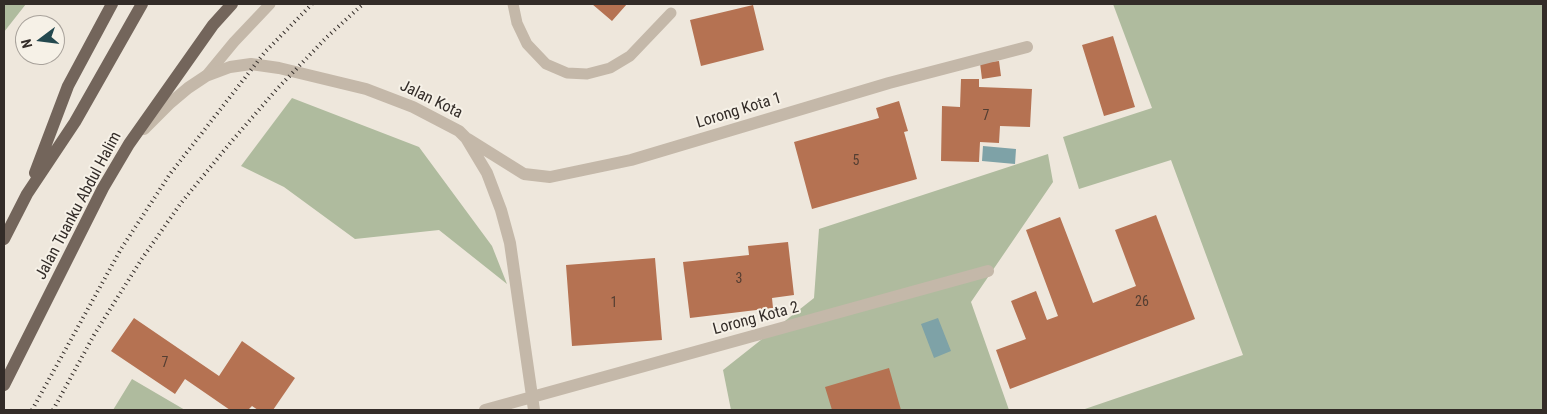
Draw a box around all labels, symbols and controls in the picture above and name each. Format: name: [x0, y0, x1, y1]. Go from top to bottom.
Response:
north arrow: [15, 15, 65, 65]
text: N: [18, 37, 35, 50]
street label: Jalan Kota: [397, 77, 465, 123]
street label: Lorong Kota 1: [694, 89, 784, 133]
house number: 7: [983, 108, 989, 124]
street label: Jalan Tuanku Abdul Halim: [32, 129, 126, 283]
house number: 5: [853, 153, 859, 169]
house number: 3: [736, 271, 742, 287]
house number: 26: [1135, 294, 1149, 310]
house number: 1: [611, 295, 617, 311]
street label: Lorong Kota 2: [711, 298, 801, 340]
house number: 7: [162, 355, 168, 371]

